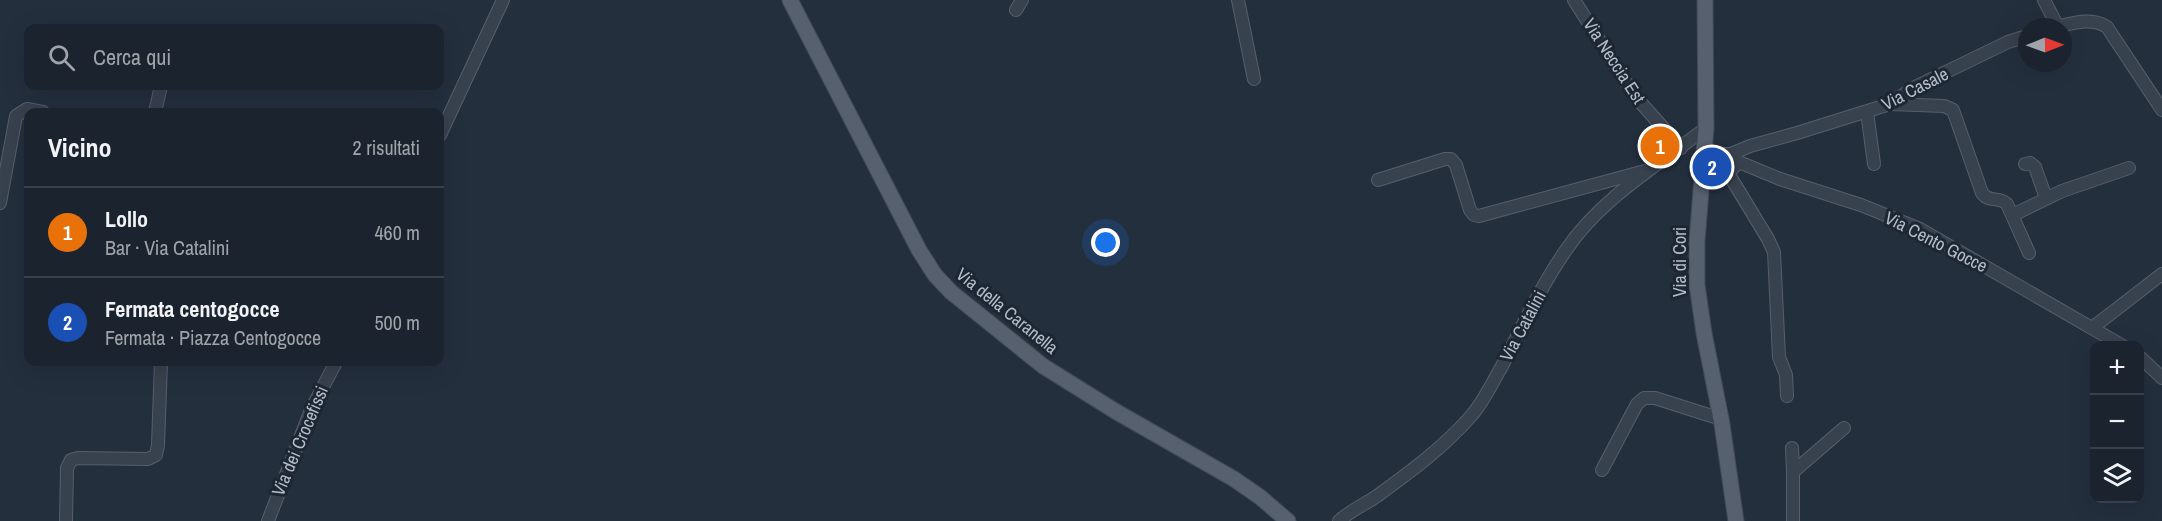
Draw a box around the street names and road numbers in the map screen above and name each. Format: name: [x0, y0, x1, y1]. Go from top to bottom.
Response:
street label: Via Neccia Est: [1577, 13, 1651, 108]
street label: Via Casale: [1877, 61, 1953, 116]
street label: Via Cento Gocce: [1881, 205, 1992, 278]
street label: Via di Cori: [1667, 227, 1692, 297]
street label: Via della Caranella: [951, 262, 1064, 359]
street label: Via Catalini: [1493, 286, 1552, 366]
street label: Via dei Crocefissi: [265, 382, 334, 500]

